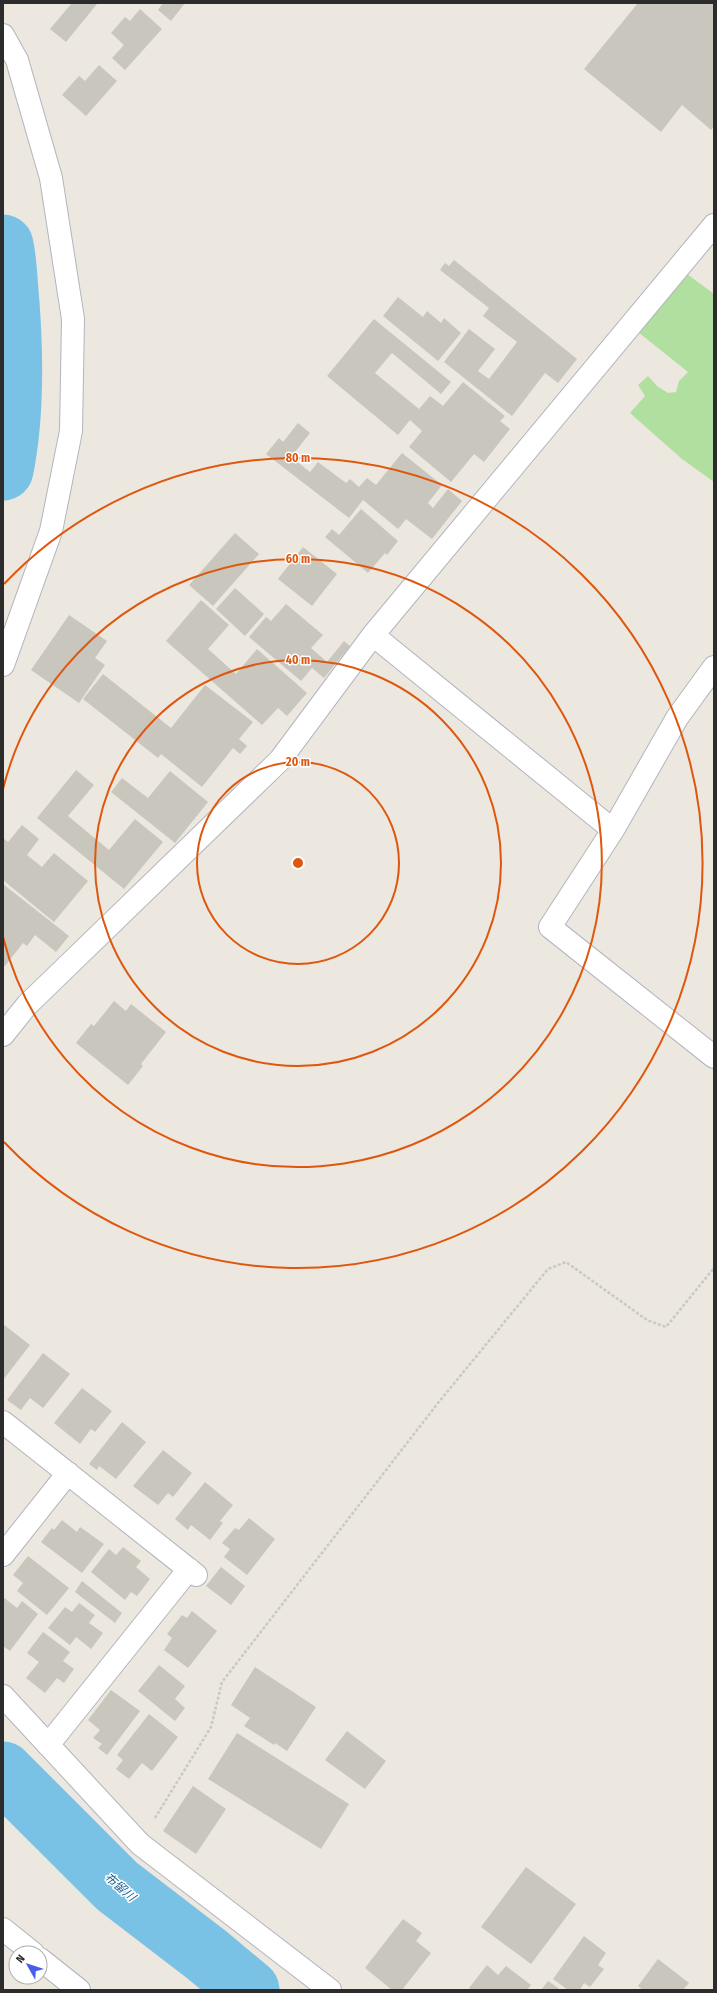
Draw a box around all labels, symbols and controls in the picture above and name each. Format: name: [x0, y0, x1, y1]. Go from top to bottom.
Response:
text: 80 m: [286, 451, 310, 465]
text: 60 m: [286, 552, 310, 566]
text: 40 m: [286, 653, 310, 667]
text: 20 m: [285, 755, 310, 769]
centre of rings: [291, 856, 305, 870]
water label: 布留川: [102, 1870, 140, 1905]
north arrow: [8, 1945, 48, 1985]
text: N: [13, 1952, 28, 1966]

